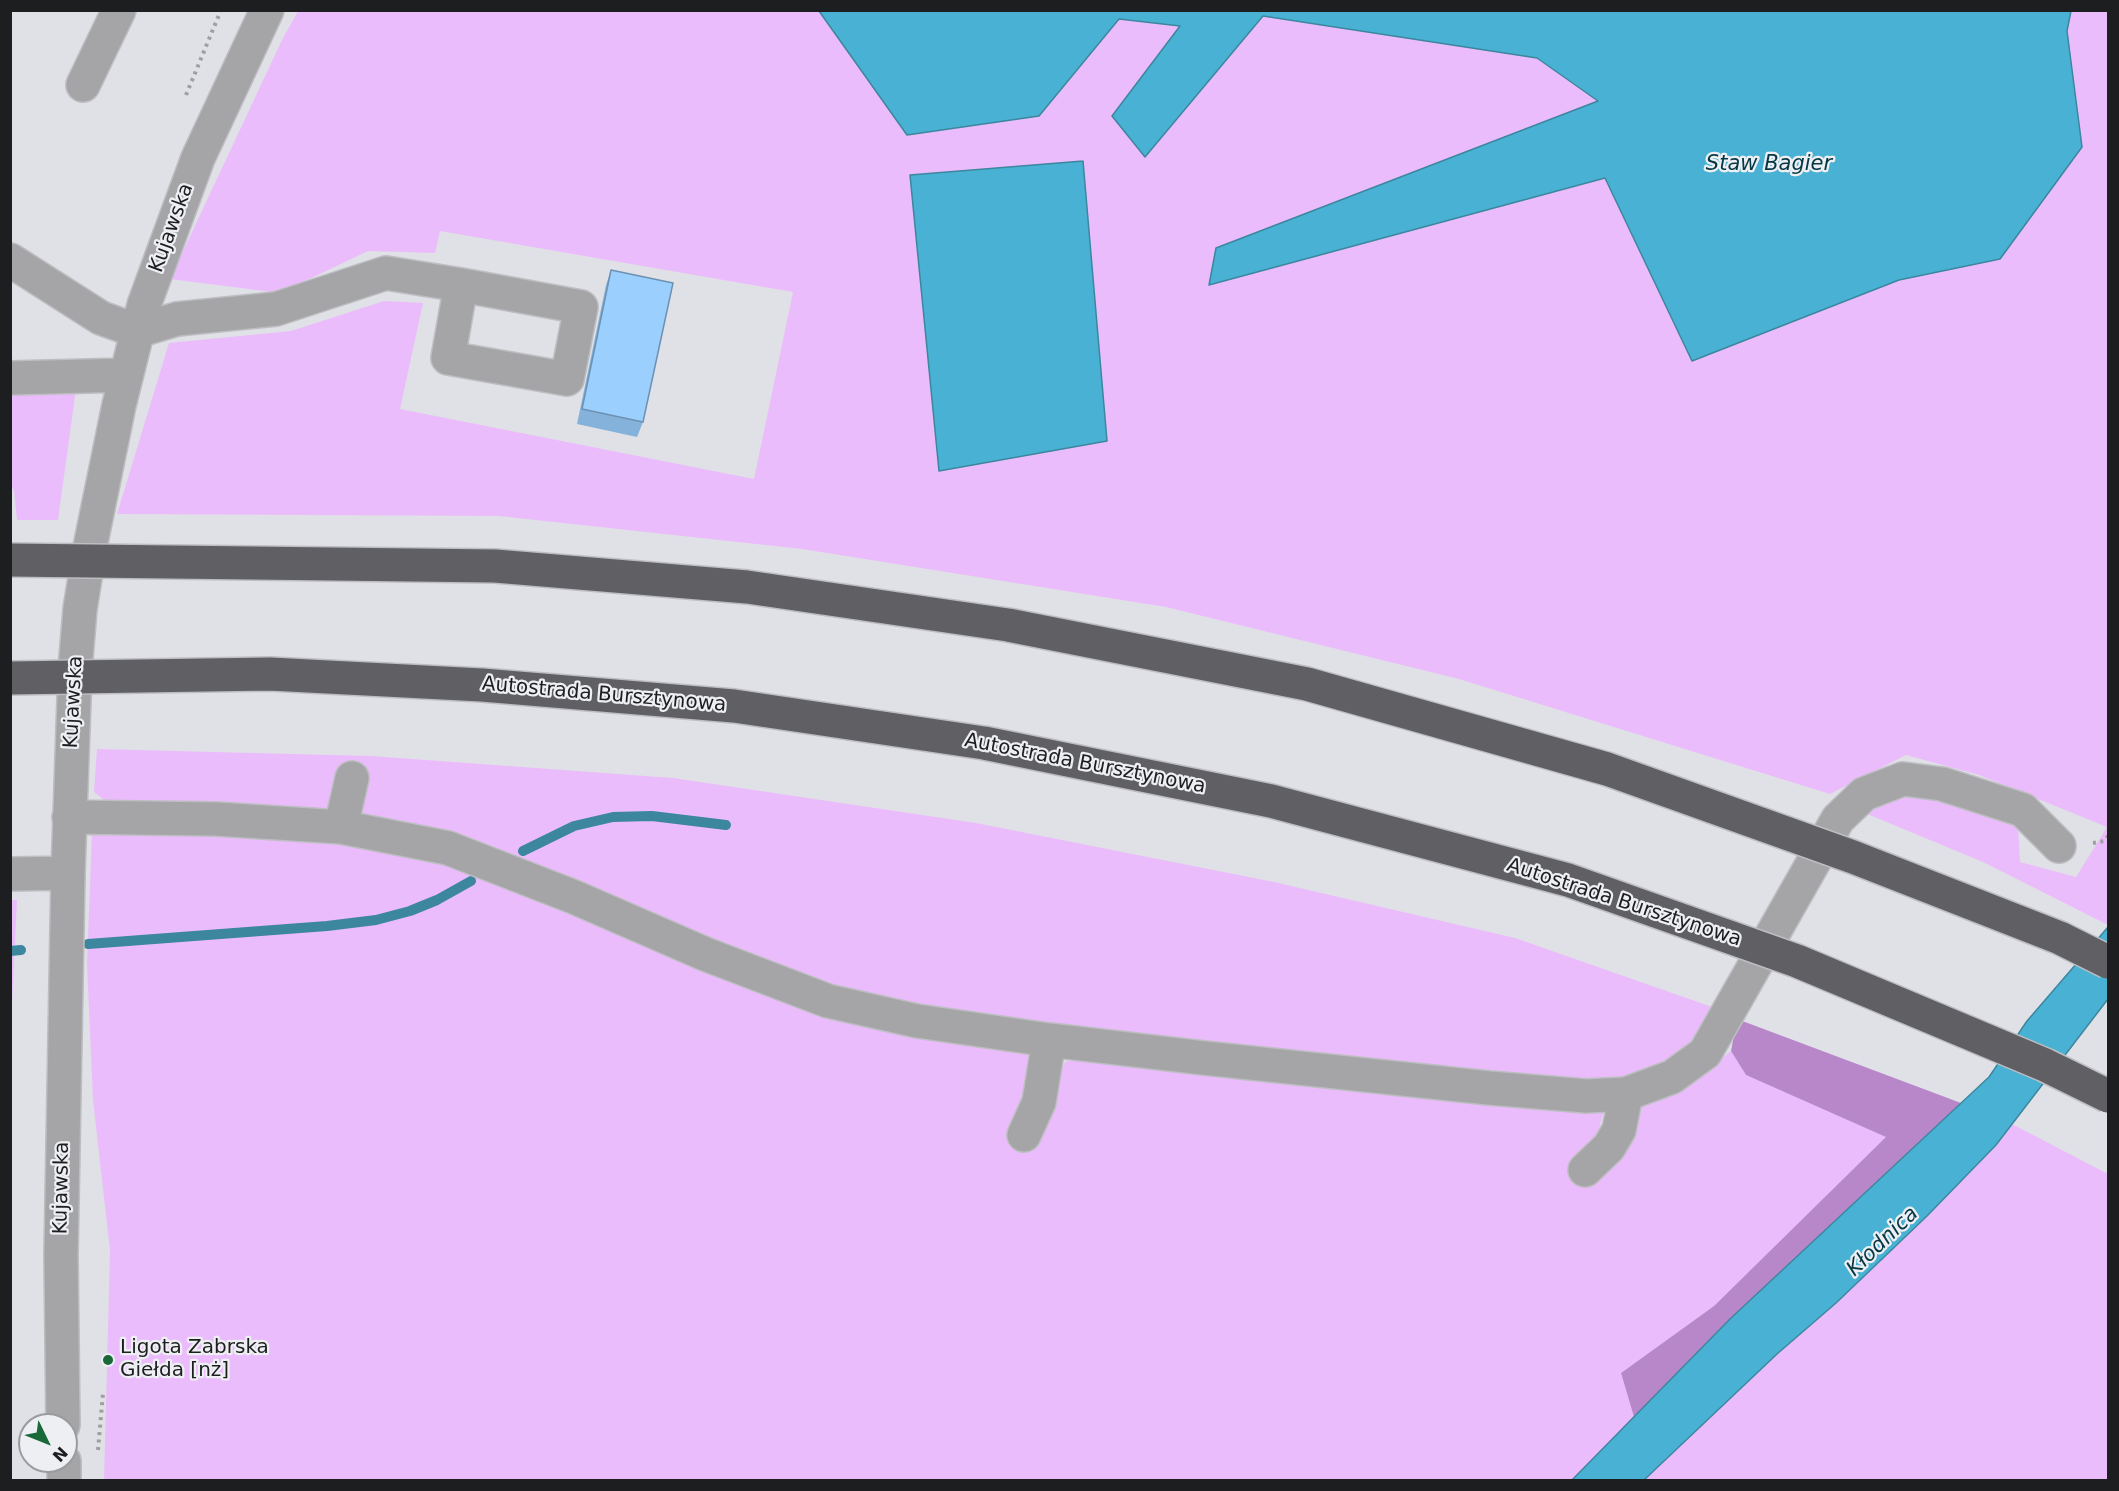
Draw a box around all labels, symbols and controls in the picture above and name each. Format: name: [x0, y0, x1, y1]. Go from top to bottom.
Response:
water label: Staw Bagier: [1706, 152, 1832, 178]
street label: Kujawska: [145, 180, 199, 276]
street label: Kujawska: [60, 655, 88, 749]
street label: Autostrada Bursztynowa: [481, 672, 727, 718]
street label: Autostrada Bursztynowa: [962, 729, 1208, 799]
street label: Autostrada Bursztynowa: [1504, 854, 1744, 952]
street label: Kujawska: [49, 1141, 75, 1235]
water label: Kłodnica: [1842, 1202, 1924, 1282]
place label: Ligota Zabrska Giełda [nż]: [120, 1336, 269, 1383]
marker: Ligota Zabrska Giełda [nż]: [101, 1353, 115, 1367]
north arrow: [18, 1413, 78, 1473]
text: N: [49, 1443, 72, 1466]

